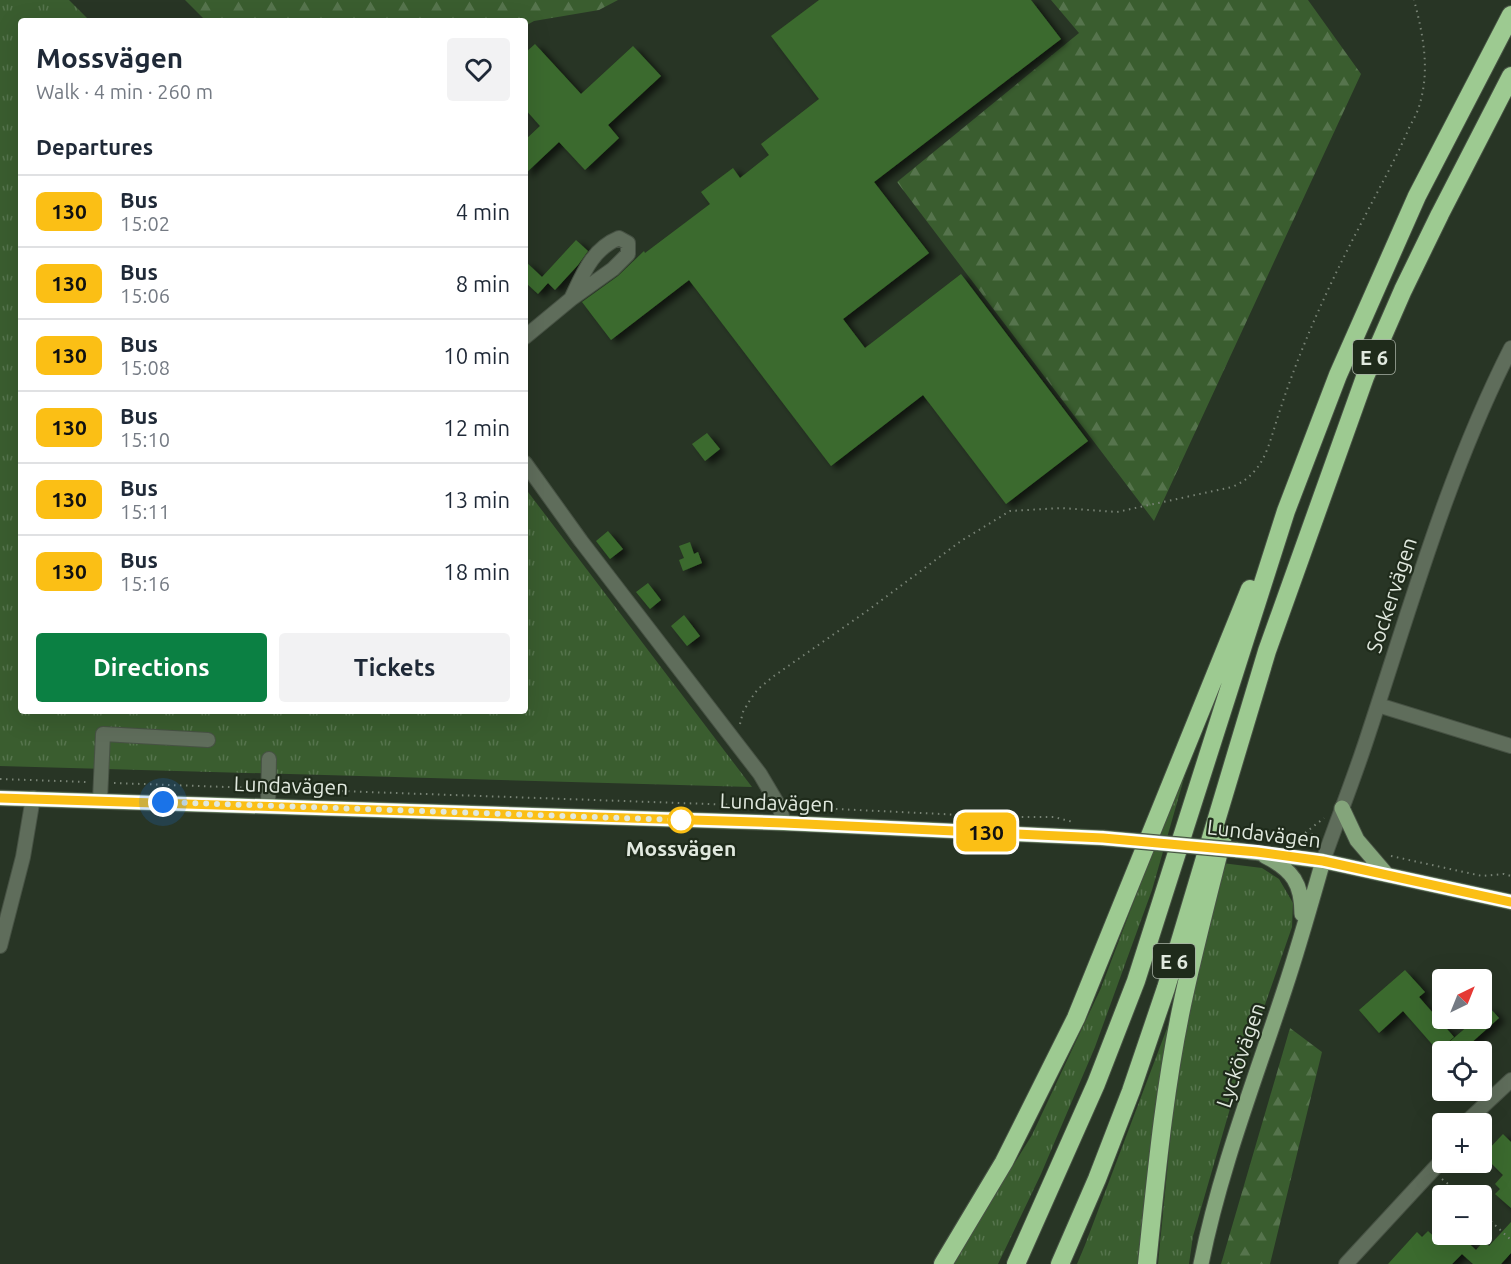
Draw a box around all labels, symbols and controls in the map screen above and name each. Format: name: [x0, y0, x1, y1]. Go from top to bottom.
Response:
button: heart: [447, 38, 510, 101]
text: Mossvägen: [36, 42, 183, 73]
text: Walk · 4 min · 260 m: [36, 80, 213, 103]
text: Departures: [36, 134, 153, 159]
text: Bus: [120, 187, 158, 212]
text: 130: [51, 199, 87, 223]
text: 4 min: [456, 199, 510, 224]
text: 15:02: [120, 212, 170, 235]
text: Bus: [120, 259, 158, 284]
text: 130: [51, 271, 87, 295]
text: 8 min: [456, 271, 510, 296]
text: 15:06: [120, 284, 170, 307]
text: Bus: [120, 331, 158, 356]
road number: E 6: [1353, 340, 1395, 374]
text: 130: [51, 343, 87, 367]
text: 10 min: [443, 343, 510, 368]
text: 15:08: [120, 356, 170, 379]
text: Bus: [120, 403, 158, 428]
text: 130: [51, 415, 87, 439]
text: 12 min: [443, 415, 510, 440]
text: 15:10: [120, 428, 170, 451]
text: Bus: [120, 475, 158, 500]
text: 130: [51, 487, 87, 511]
text: 13 min: [443, 487, 510, 512]
text: 15:11: [120, 500, 170, 523]
street label: Sockervägen: [1361, 534, 1421, 656]
text: Bus: [120, 547, 158, 572]
text: 130: [51, 559, 87, 583]
text: 18 min: [443, 559, 510, 584]
text: 15:16: [120, 572, 170, 595]
button: Directions: [36, 633, 267, 702]
button: Tickets: [279, 633, 510, 702]
street label: Lundavägen: [233, 771, 349, 799]
your location: [148, 787, 178, 817]
street label: Lundavägen: [719, 788, 835, 816]
marker: Mossvägen: [668, 807, 694, 833]
line badge: 130: [952, 812, 1020, 852]
street label: Lundavägen: [1206, 814, 1322, 852]
text: 130: [968, 820, 1004, 844]
place label: Mossvägen: [626, 836, 736, 860]
road number: E 6: [1153, 944, 1195, 978]
north arrow: [1432, 969, 1492, 1029]
map controls: [1432, 969, 1492, 1245]
street label: Lyckövägen: [1211, 999, 1269, 1111]
button: locate: [1432, 1041, 1492, 1101]
button: +: [1432, 1113, 1492, 1173]
button: −: [1432, 1185, 1492, 1245]

